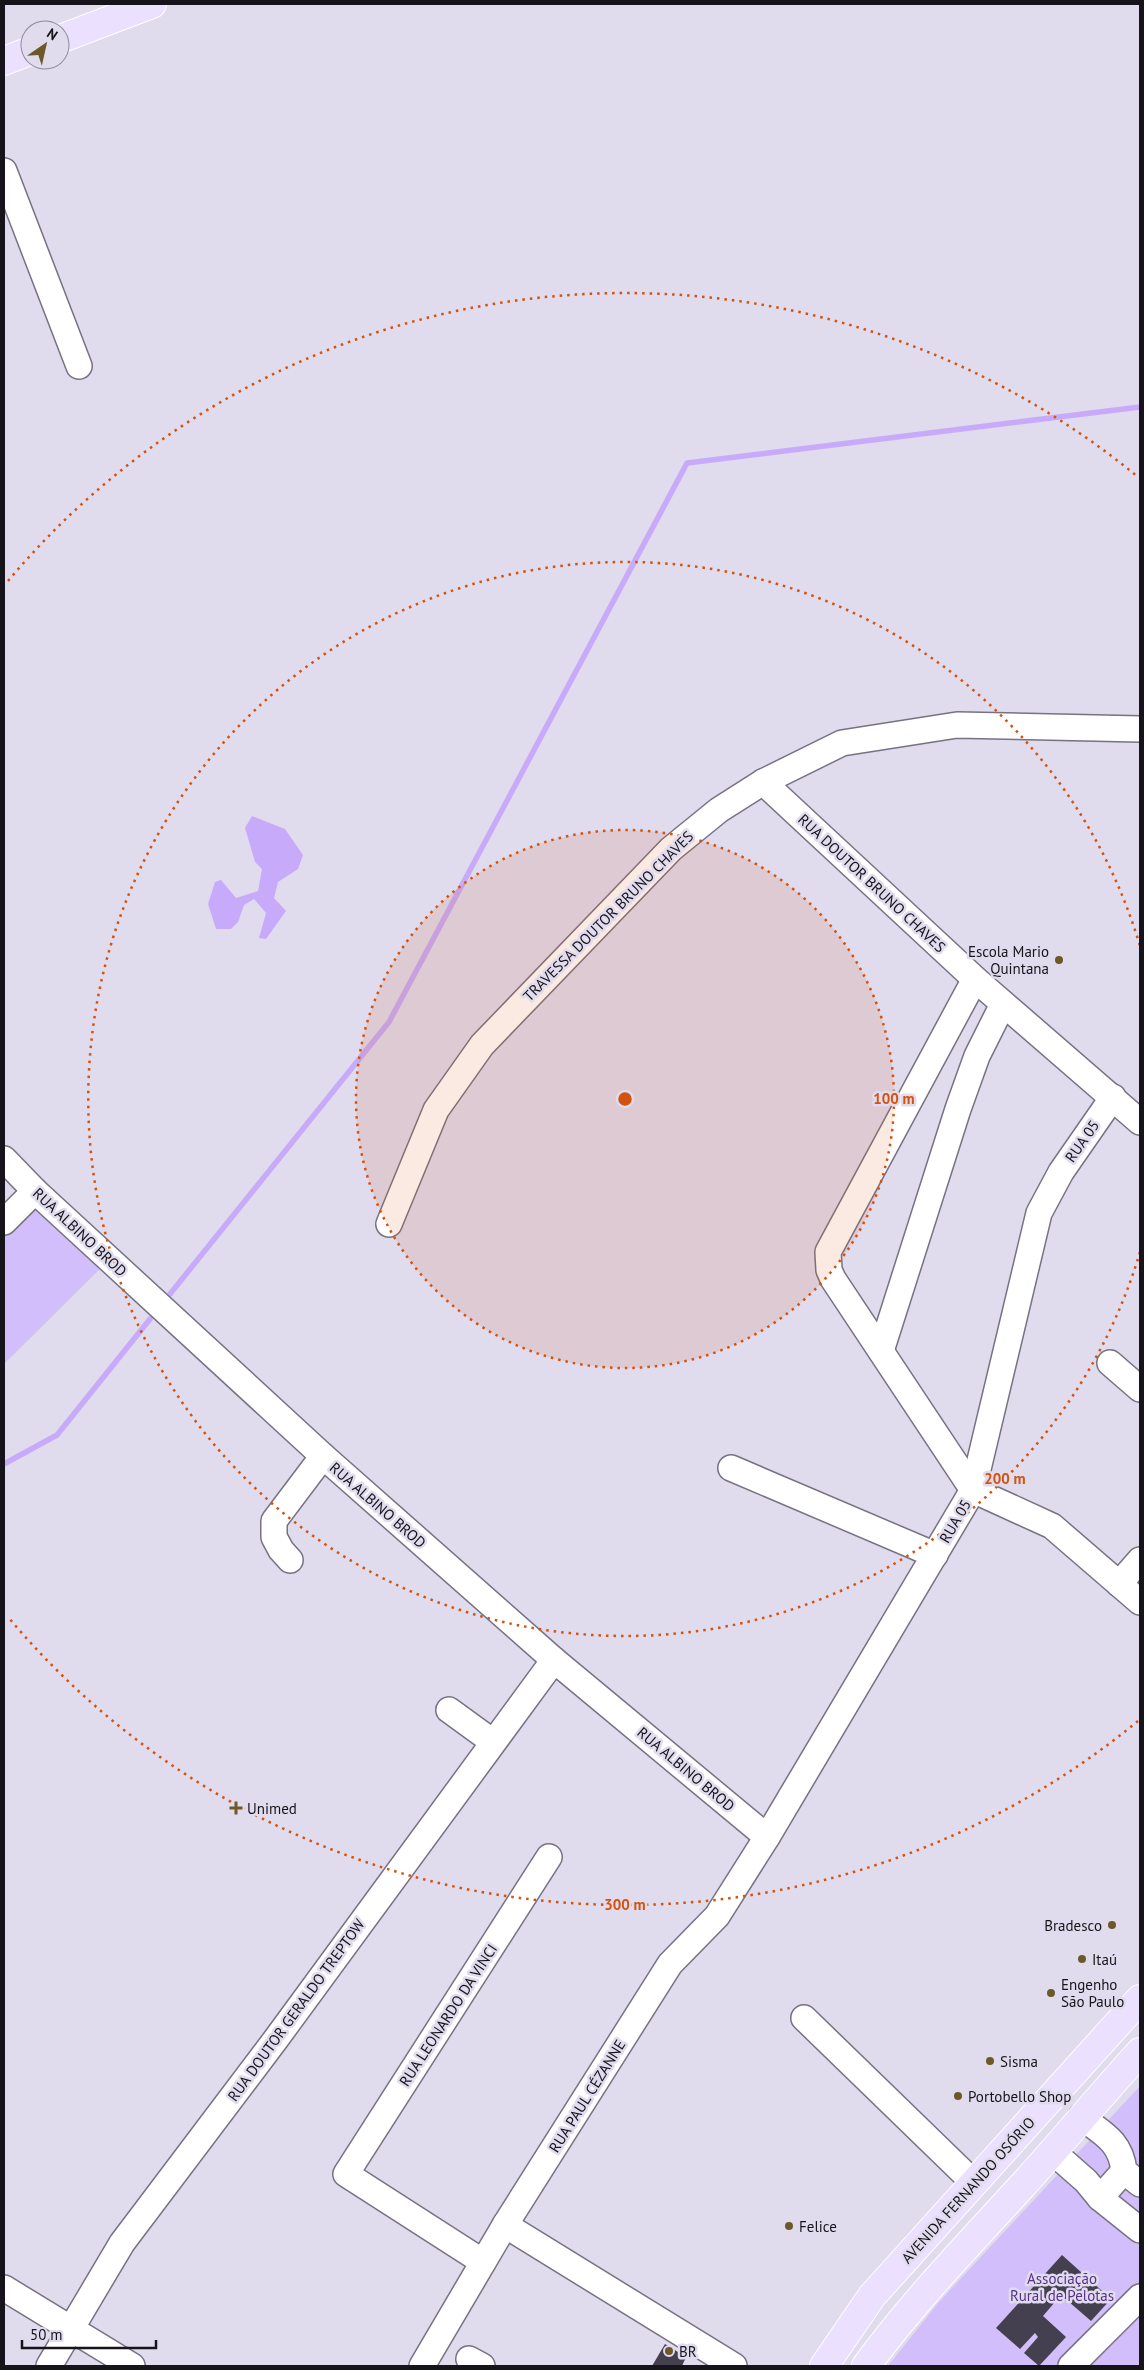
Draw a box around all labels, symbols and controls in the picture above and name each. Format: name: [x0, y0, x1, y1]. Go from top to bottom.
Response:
north arrow: [20, 20, 70, 70]
text: N: [43, 24, 61, 44]
street label: RUA DOUTOR BRUNO CHAVES: [794, 810, 950, 956]
street label: TRAVESSA DOUTOR BRUNO CHAVES: [519, 827, 697, 1005]
place label: Escola Mario Quintana: [968, 942, 1049, 978]
marker: Escola Mario Quintana: [1053, 954, 1065, 966]
text: 100 m: [873, 1089, 915, 1108]
centre of rings: [616, 1090, 634, 1108]
street label: RUA 05: [1061, 1116, 1103, 1166]
street label: RUA ALBINO BROD: [29, 1184, 131, 1280]
street label: RUA ALBINO BROD: [326, 1458, 430, 1552]
text: 200 m: [984, 1469, 1026, 1488]
street label: RUA 05: [935, 1496, 975, 1546]
street label: RUA ALBINO BROD: [633, 1723, 739, 1815]
place label: Unimed: [247, 1799, 297, 1818]
marker: Unimed: [229, 1801, 243, 1815]
text: 300 m: [604, 1895, 646, 1914]
street label: RUA DOUTOR GERALDO TREPTOW: [223, 1915, 369, 2105]
place label: Bradesco: [1044, 1916, 1102, 1935]
marker: Bradesco: [1106, 1919, 1118, 1931]
street label: RUA LEONARDO DA VINCI: [395, 1940, 501, 2090]
place label: Itaú: [1092, 1950, 1117, 1969]
marker: Itaú: [1076, 1953, 1088, 1965]
place label: Engenho São Paulo: [1061, 1975, 1124, 2011]
marker: Engenho São Paulo: [1045, 1987, 1057, 1999]
street label: RUA PAUL CÉZANNE: [545, 2036, 629, 2156]
place label: Sisma: [1000, 2052, 1038, 2071]
marker: Sisma: [984, 2055, 996, 2067]
place label: Portobello Shop: [968, 2087, 1071, 2106]
marker: Portobello Shop: [952, 2090, 964, 2102]
street label: AVENIDA FERNANDO OSÓRIO: [897, 2113, 1039, 2267]
place label: Felice: [799, 2217, 837, 2236]
marker: Felice: [783, 2220, 795, 2232]
park label: Associação Rural de Pelotas: [1010, 2269, 1114, 2305]
scale bar: [22, 2318, 156, 2350]
text: 50 m: [30, 2325, 63, 2344]
place label: BR: [679, 2342, 697, 2361]
marker: BR: [663, 2345, 675, 2357]

